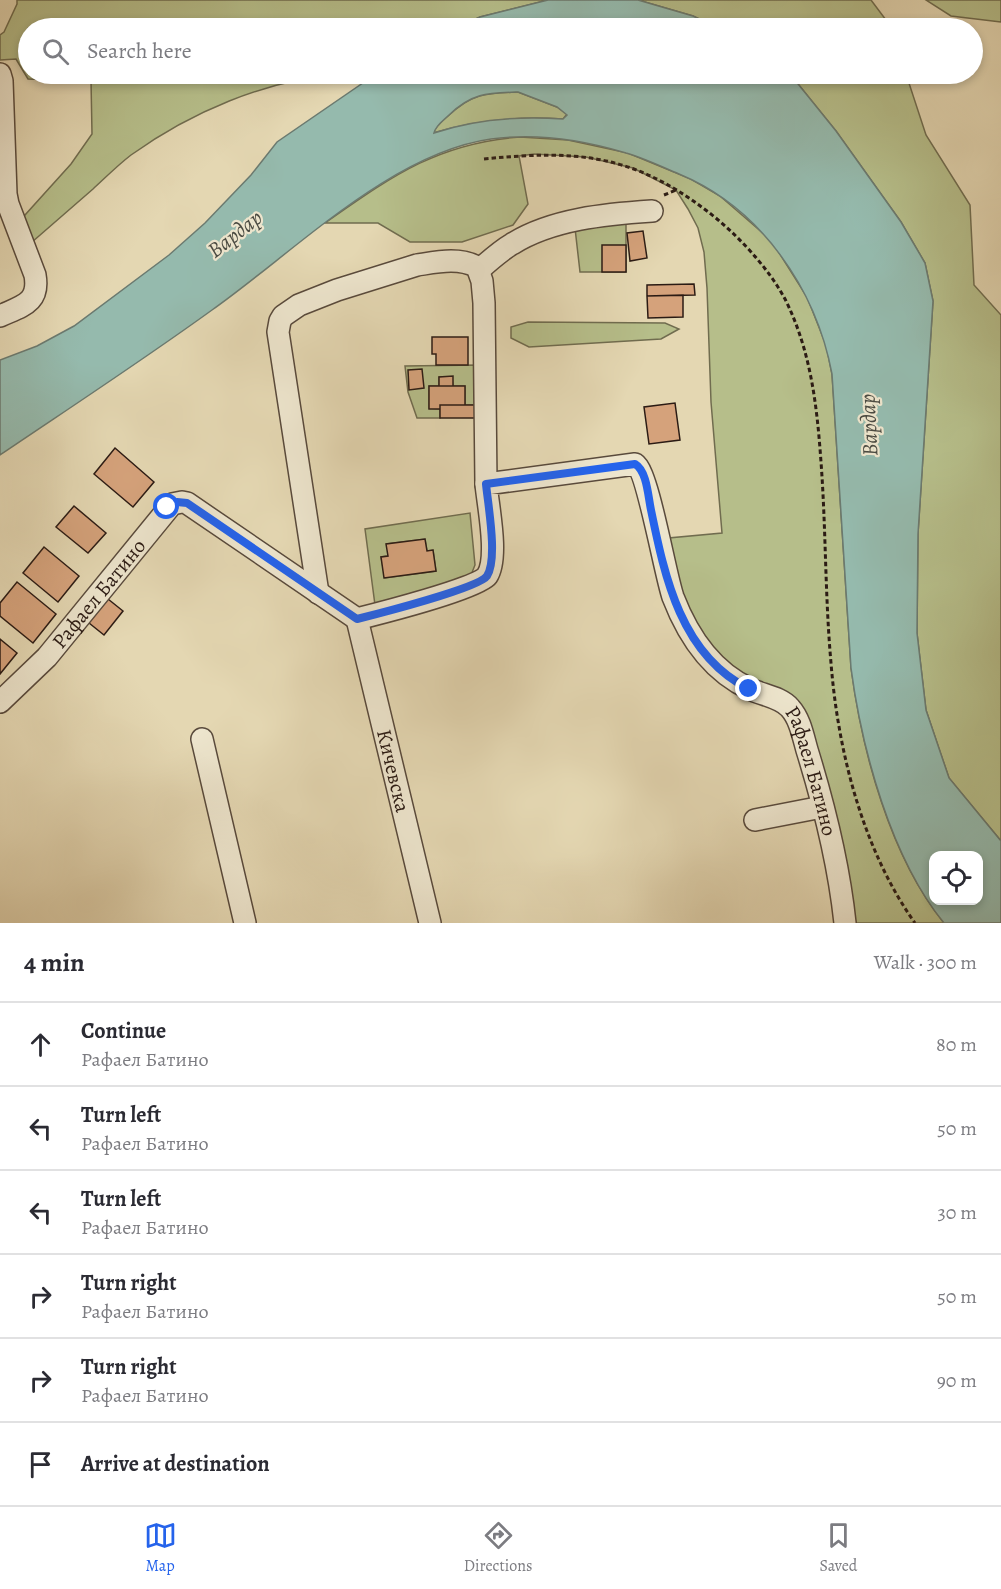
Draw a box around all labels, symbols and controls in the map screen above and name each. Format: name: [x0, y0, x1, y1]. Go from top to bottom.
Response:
search box: [18, 18, 983, 84]
icon: search: [39, 35, 72, 68]
text: Search here: [87, 36, 192, 66]
water label: Вардар: [201, 203, 269, 265]
water label: Вардар: [852, 393, 886, 457]
route start: [153, 493, 179, 519]
street label: Рафаел Батино: [46, 533, 152, 654]
route end: [735, 675, 761, 701]
street label: Рафаел Батино: [779, 700, 844, 839]
street label: Кичевска: [370, 726, 417, 815]
map controls: [929, 851, 983, 905]
button: locate: [929, 851, 983, 905]
text: 4 min: [24, 945, 85, 980]
text: Walk · 300 m: [874, 949, 977, 976]
text: Continue: [81, 1016, 166, 1046]
icon: ahead: [24, 1028, 57, 1061]
text: 80 m: [936, 1031, 977, 1058]
text: Рафаел Батино: [81, 1046, 209, 1073]
text: Turn left: [81, 1100, 161, 1130]
icon: left: [24, 1112, 57, 1145]
text: 50 m: [937, 1115, 977, 1142]
text: Рафаел Батино: [81, 1130, 209, 1157]
text: Turn left: [81, 1184, 161, 1214]
icon: left: [24, 1196, 57, 1229]
text: 30 m: [937, 1199, 977, 1226]
text: Рафаел Батино: [81, 1214, 209, 1241]
text: Turn right: [81, 1268, 177, 1298]
icon: right: [24, 1280, 57, 1313]
text: 50 m: [937, 1283, 977, 1310]
text: Рафаел Батино: [81, 1298, 209, 1325]
text: Turn right: [81, 1352, 177, 1382]
icon: right: [24, 1364, 57, 1397]
text: 90 m: [937, 1367, 977, 1394]
text: Рафаел Батино: [81, 1382, 209, 1409]
icon: arrive: [24, 1448, 57, 1481]
text: Arrive at destination: [81, 1449, 270, 1479]
tab: Map: [144, 1519, 177, 1577]
tab: Directions: [464, 1519, 532, 1577]
tab: Saved: [819, 1519, 857, 1577]

